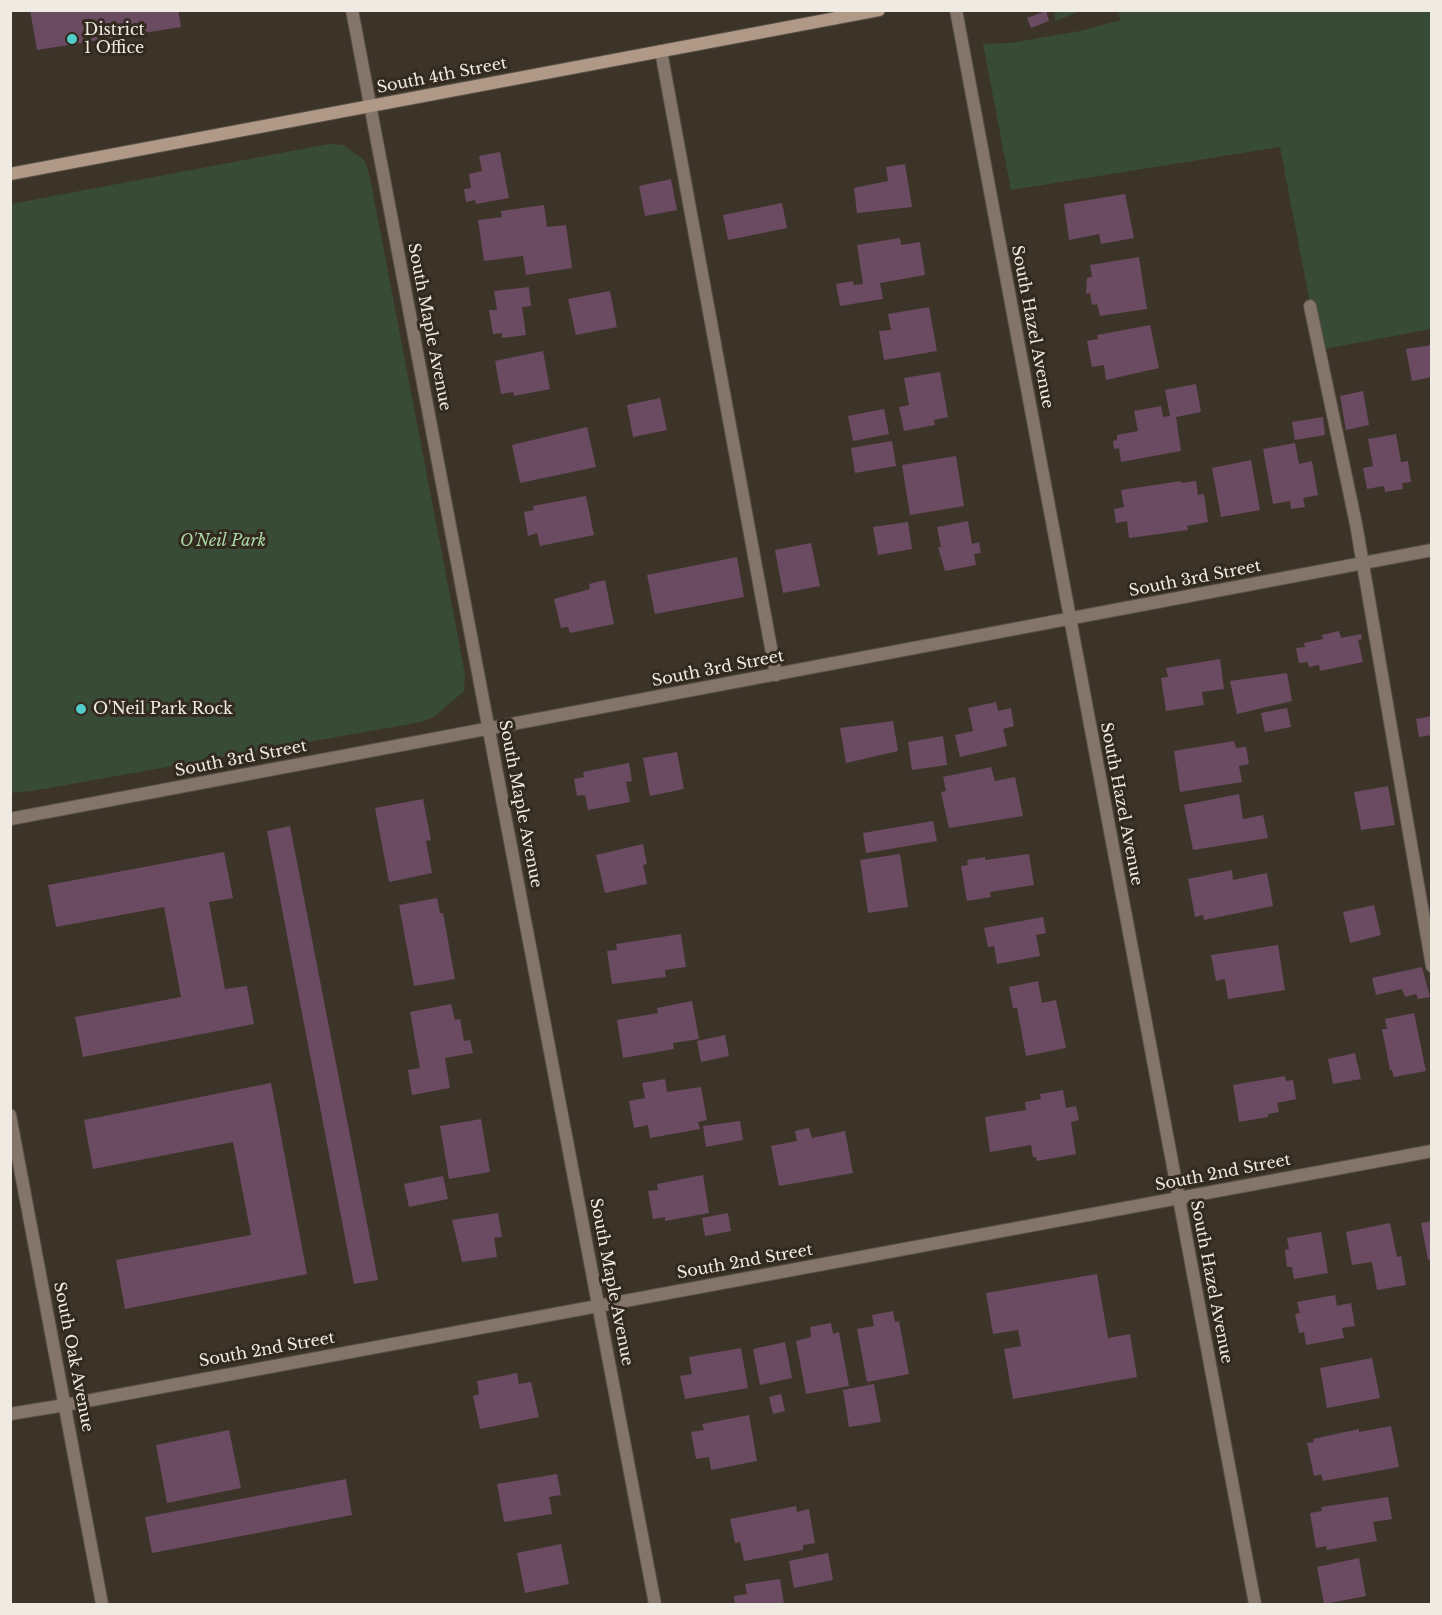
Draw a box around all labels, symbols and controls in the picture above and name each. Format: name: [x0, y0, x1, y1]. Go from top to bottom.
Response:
place label: District 1 Office: [84, 20, 145, 58]
marker: District 1 Office: [65, 32, 79, 46]
street label: South 4th Street: [375, 54, 509, 98]
street label: South Maple Avenue: [403, 242, 455, 412]
street label: South Hazel Avenue: [1007, 244, 1057, 410]
park label: O'Neil Park: [180, 531, 266, 551]
street label: South 3rd Street: [1127, 557, 1263, 601]
street label: South 3rd Street: [650, 647, 786, 691]
place label: O'Neil Park Rock: [93, 699, 233, 719]
marker: O'Neil Park Rock: [74, 702, 88, 716]
street label: South Maple Avenue: [494, 719, 546, 889]
street label: South Hazel Avenue: [1096, 721, 1146, 887]
street label: South 3rd Street: [173, 737, 309, 781]
street label: South 2nd Street: [1154, 1150, 1292, 1196]
street label: South Maple Avenue: [585, 1197, 637, 1367]
street label: South Hazel Avenue: [1186, 1199, 1236, 1365]
street label: South 2nd Street: [676, 1241, 814, 1283]
street label: South Oak Avenue: [49, 1280, 97, 1434]
street label: South 2nd Street: [198, 1329, 336, 1371]

